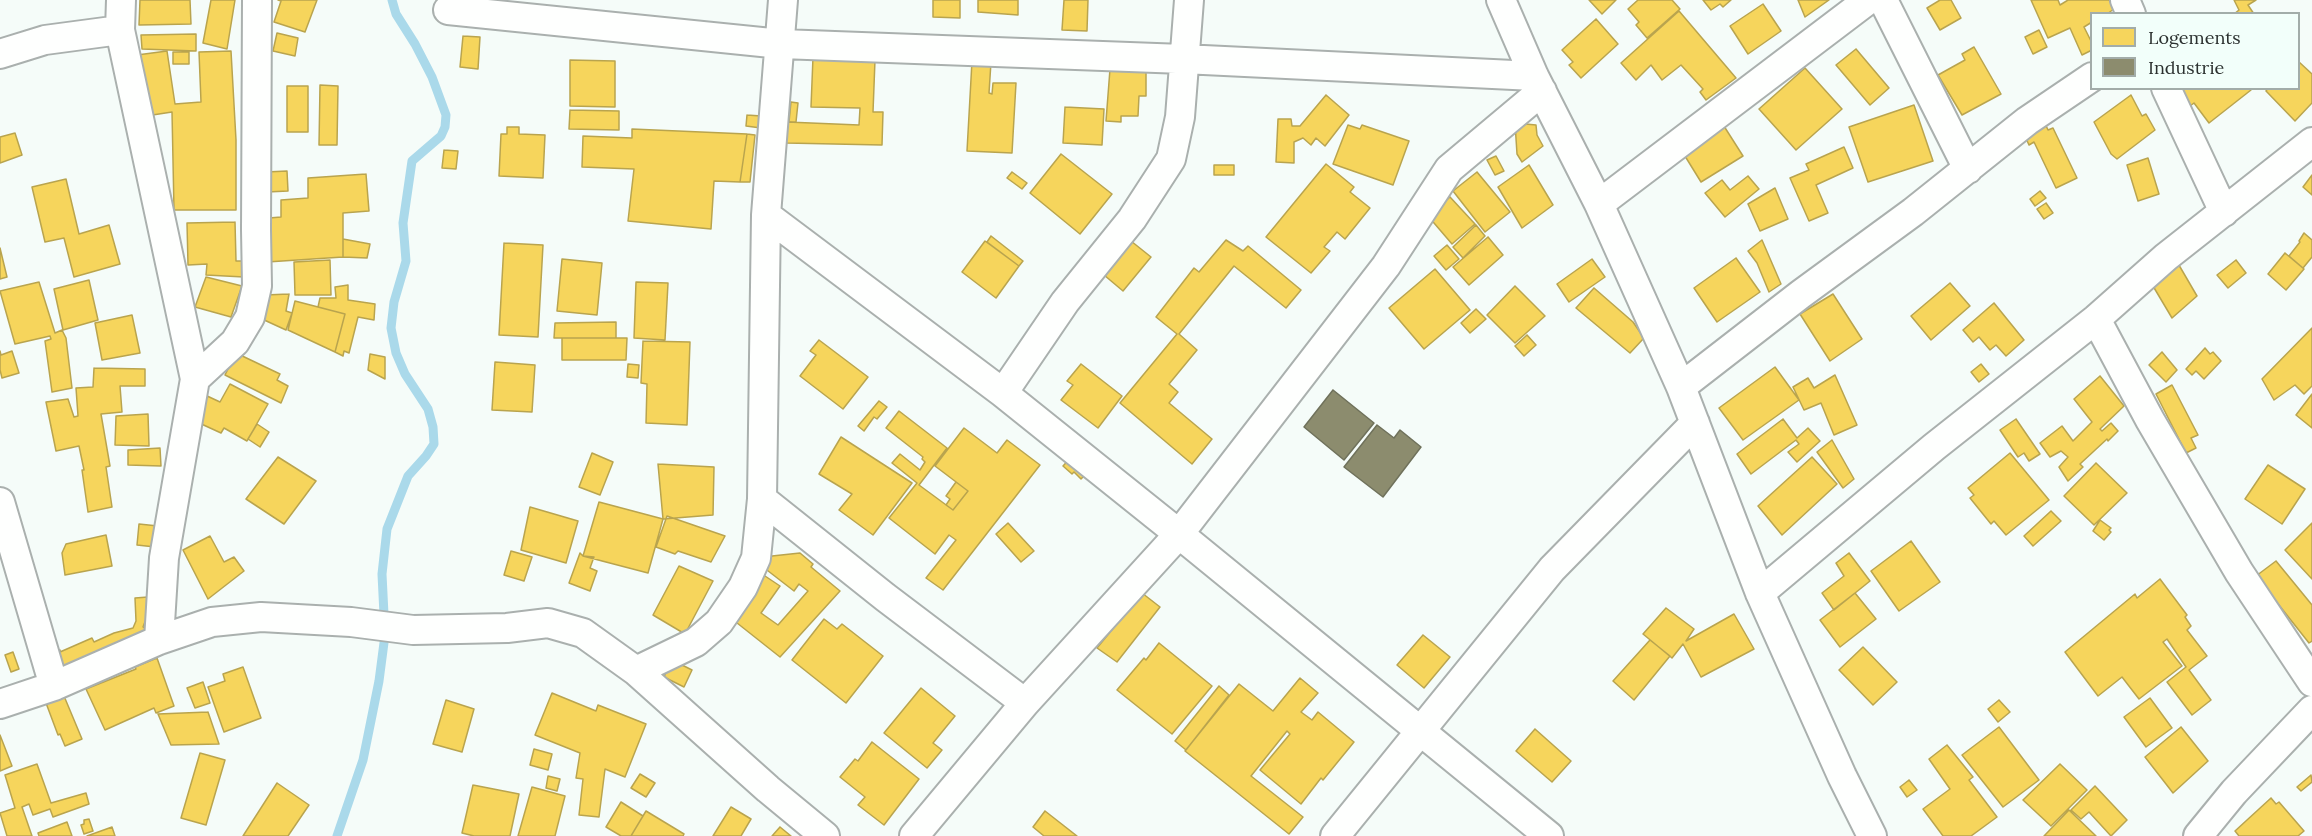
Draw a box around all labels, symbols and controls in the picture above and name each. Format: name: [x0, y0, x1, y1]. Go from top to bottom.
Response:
legend: [2090, 12, 2300, 90]
text: Logements: [2148, 26, 2240, 49]
text: Industrie: [2148, 56, 2224, 79]

